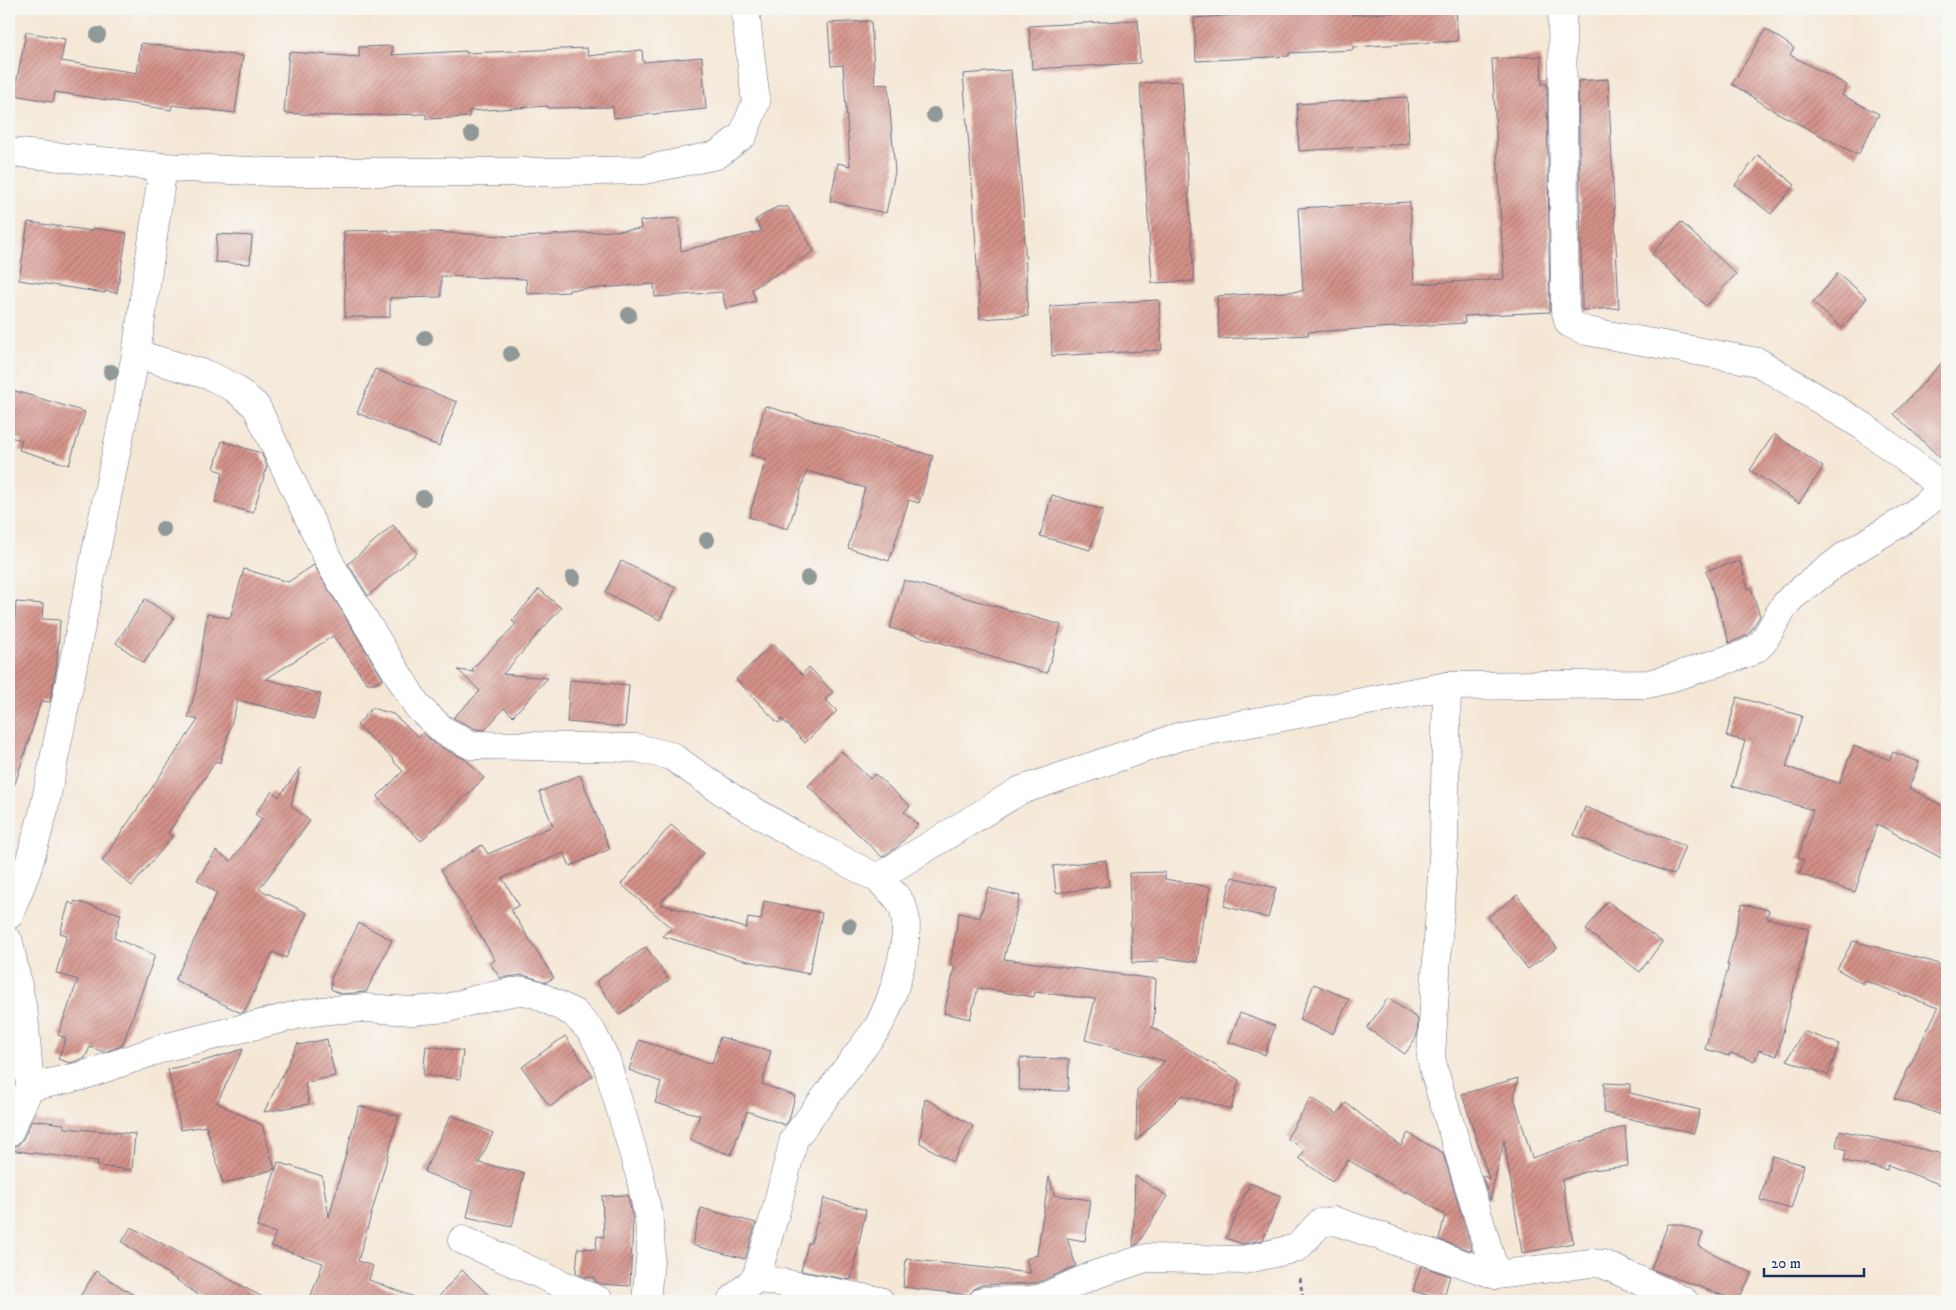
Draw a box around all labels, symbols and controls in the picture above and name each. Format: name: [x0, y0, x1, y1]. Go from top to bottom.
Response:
scale bar: [1764, 1245, 1864, 1277]
text: 20 m: [1771, 1254, 1801, 1273]

